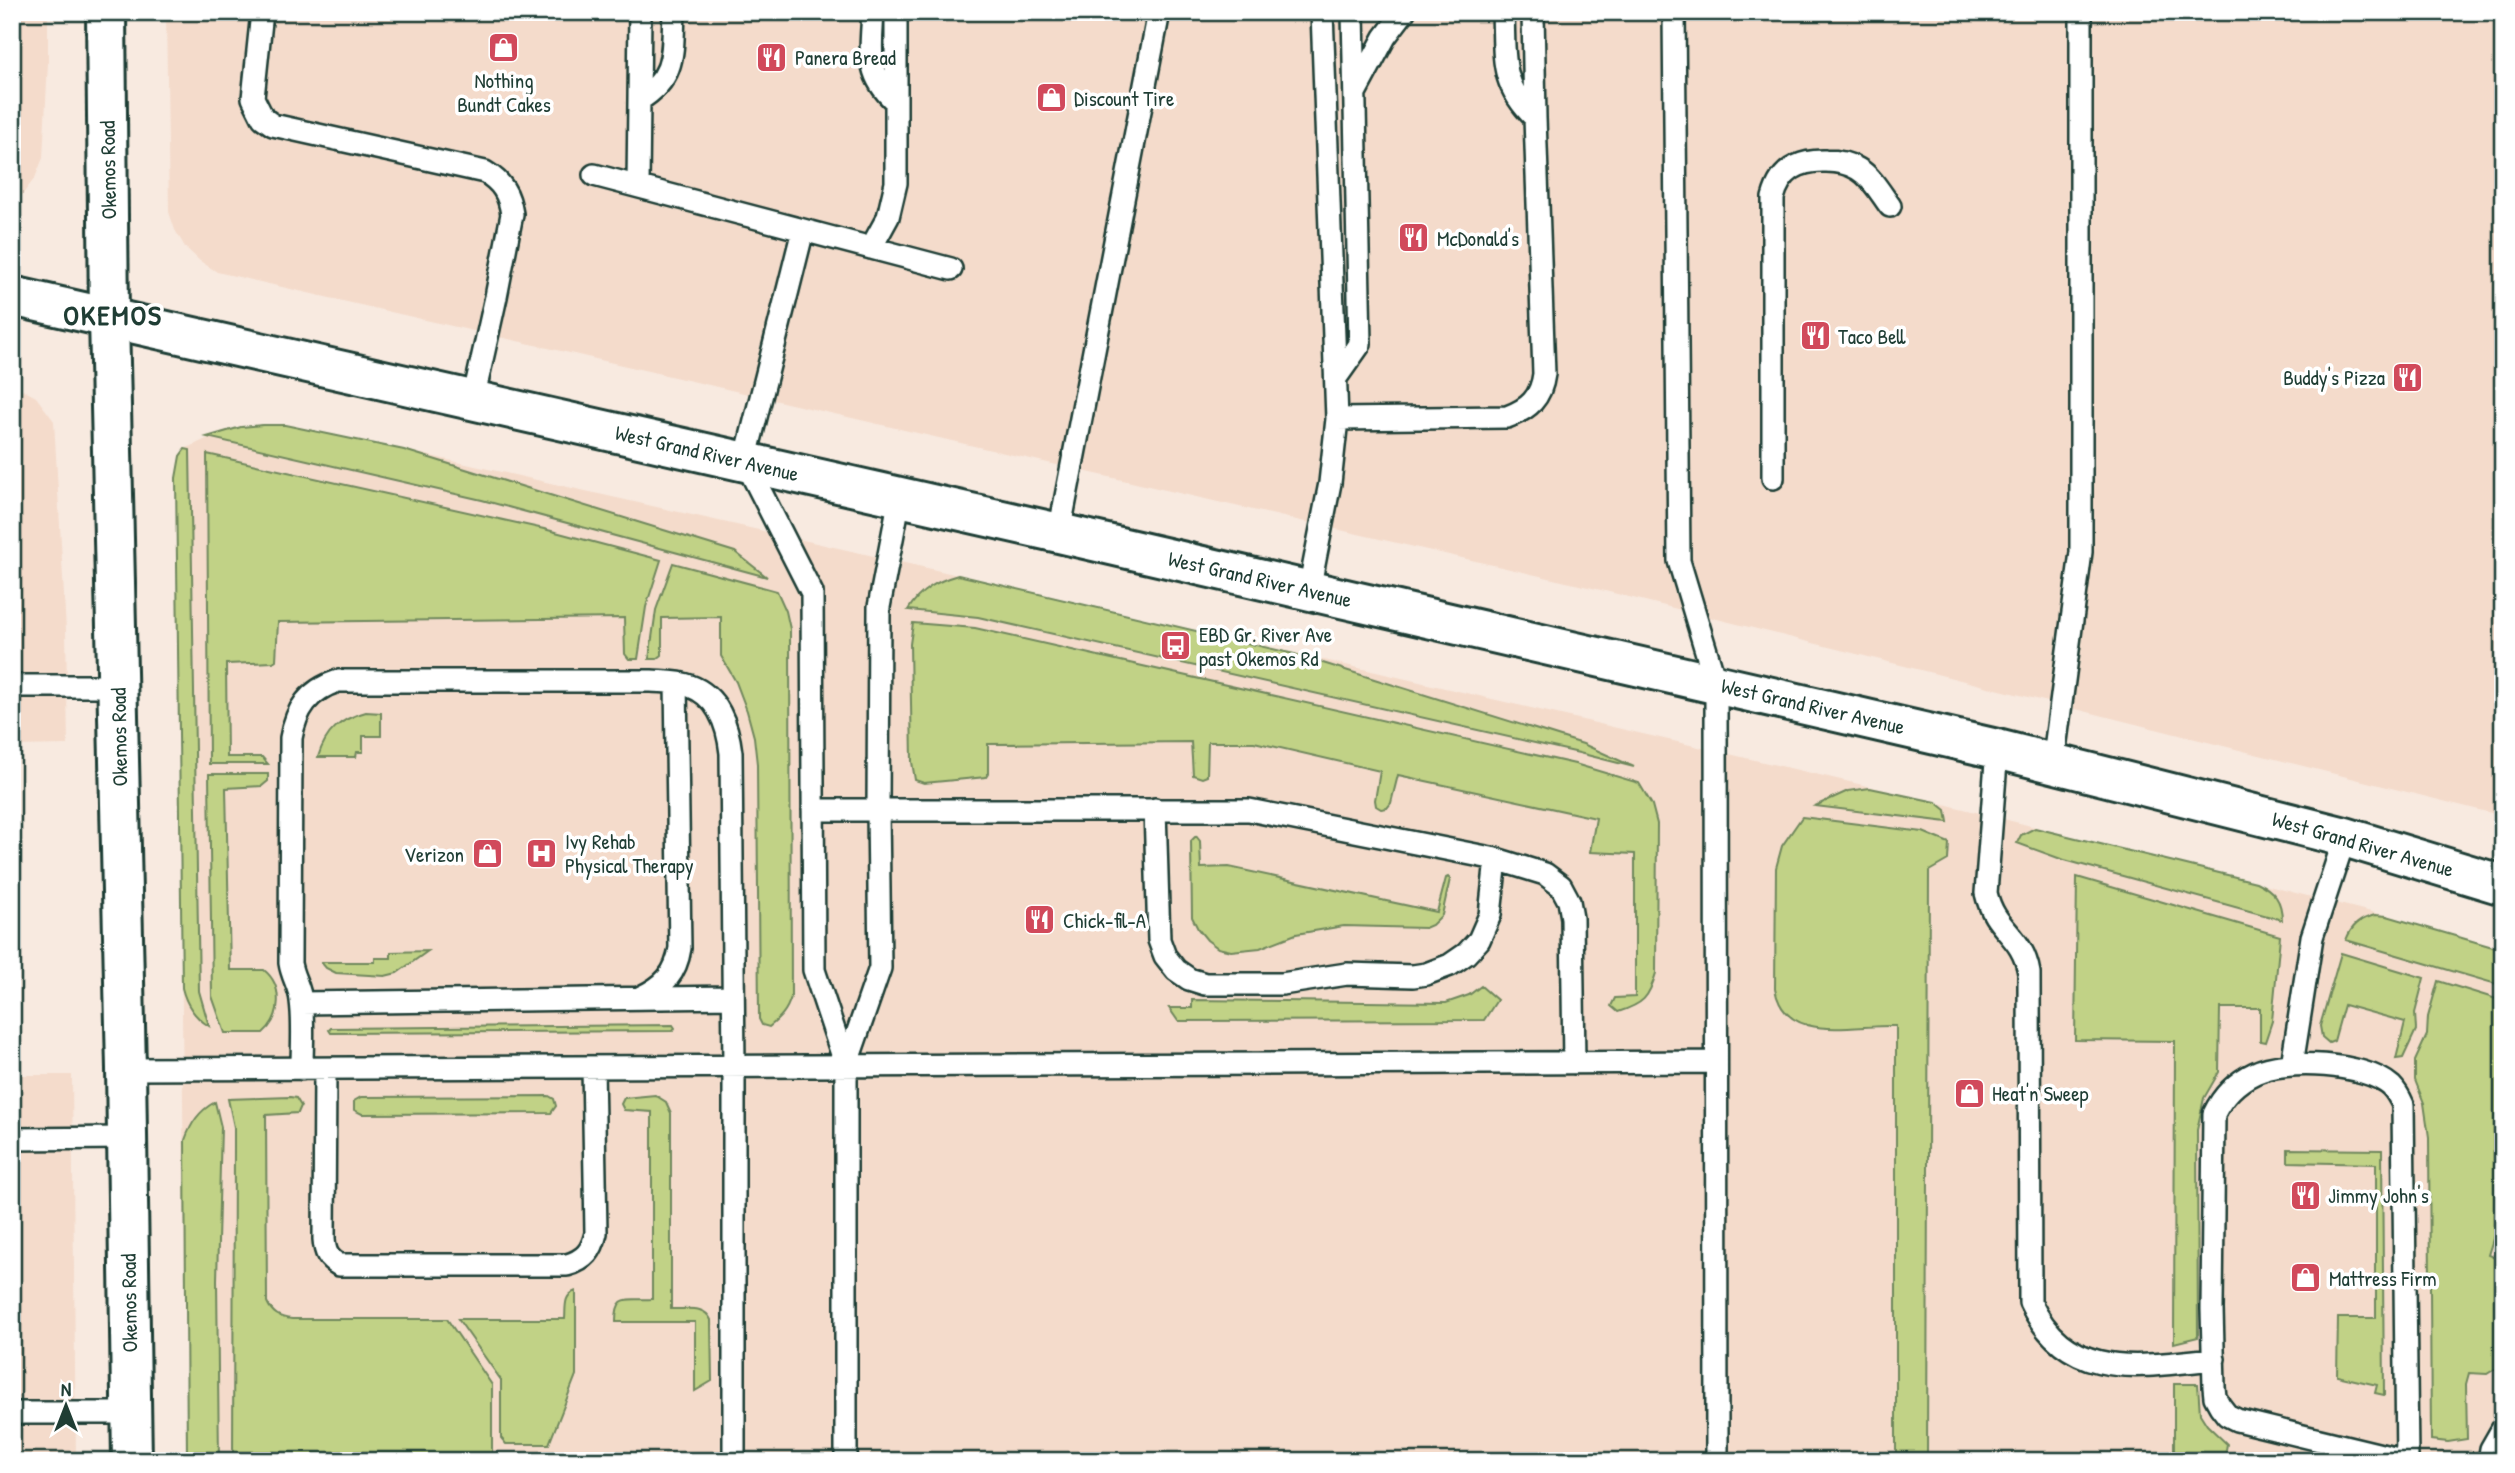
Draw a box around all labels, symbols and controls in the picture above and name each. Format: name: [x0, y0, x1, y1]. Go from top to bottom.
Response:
shop icon: Nothing Bundt Cakes: [487, 31, 521, 65]
restaurant icon: Panera Bread: [755, 40, 789, 74]
place label: Panera Bread: [795, 43, 896, 72]
place label: Nothing Bundt Cakes: [457, 66, 551, 119]
shop icon: Discount Tire: [1034, 81, 1068, 115]
place label: Discount Tire: [1074, 84, 1174, 113]
street label: Okemos Road: [93, 120, 123, 220]
restaurant icon: McDonald's: [1397, 221, 1431, 255]
place label: McDonald's: [1437, 224, 1519, 253]
district label: OKEMOS: [63, 296, 163, 334]
restaurant icon: Taco Bell: [1798, 319, 1832, 353]
place label: Taco Bell: [1838, 322, 1907, 351]
restaurant icon: Buddy's Pizza: [2391, 360, 2425, 394]
place label: Buddy's Pizza: [2283, 363, 2385, 392]
street label: West Grand River Avenue: [612, 418, 802, 488]
street label: West Grand River Avenue: [1165, 544, 1355, 614]
place label: EBD Gr. River Ave past Okemos Rd: [1199, 620, 1332, 673]
bus stop icon: EBD Gr. River Ave past Okemos Rd: [1159, 629, 1193, 663]
street label: West Grand River Avenue: [1718, 671, 1908, 741]
street label: Okemos Road: [104, 687, 134, 787]
street label: West Grand River Avenue: [2269, 804, 2457, 884]
place label: Ivy Rehab Physical Therapy: [565, 827, 694, 880]
hospital icon: Ivy Rehab Physical Therapy: [525, 836, 559, 870]
shop icon: Verizon: [470, 837, 504, 871]
place label: Verizon: [404, 840, 464, 869]
restaurant icon: Chick-fil-A: [1023, 903, 1057, 937]
place label: Chick-fil-A: [1063, 906, 1146, 935]
shop icon: Heat'n Sweep: [1952, 1076, 1986, 1110]
place label: Heat'n Sweep: [1992, 1079, 2088, 1108]
restaurant icon: Jimmy John's: [2288, 1178, 2322, 1212]
place label: Jimmy John's: [2328, 1181, 2429, 1210]
street label: Okemos Road: [114, 1253, 144, 1353]
shop icon: Mattress Firm: [2289, 1261, 2323, 1295]
place label: Mattress Firm: [2329, 1264, 2437, 1293]
north arrow: [32, 1372, 102, 1442]
text: N: [61, 1376, 71, 1402]

